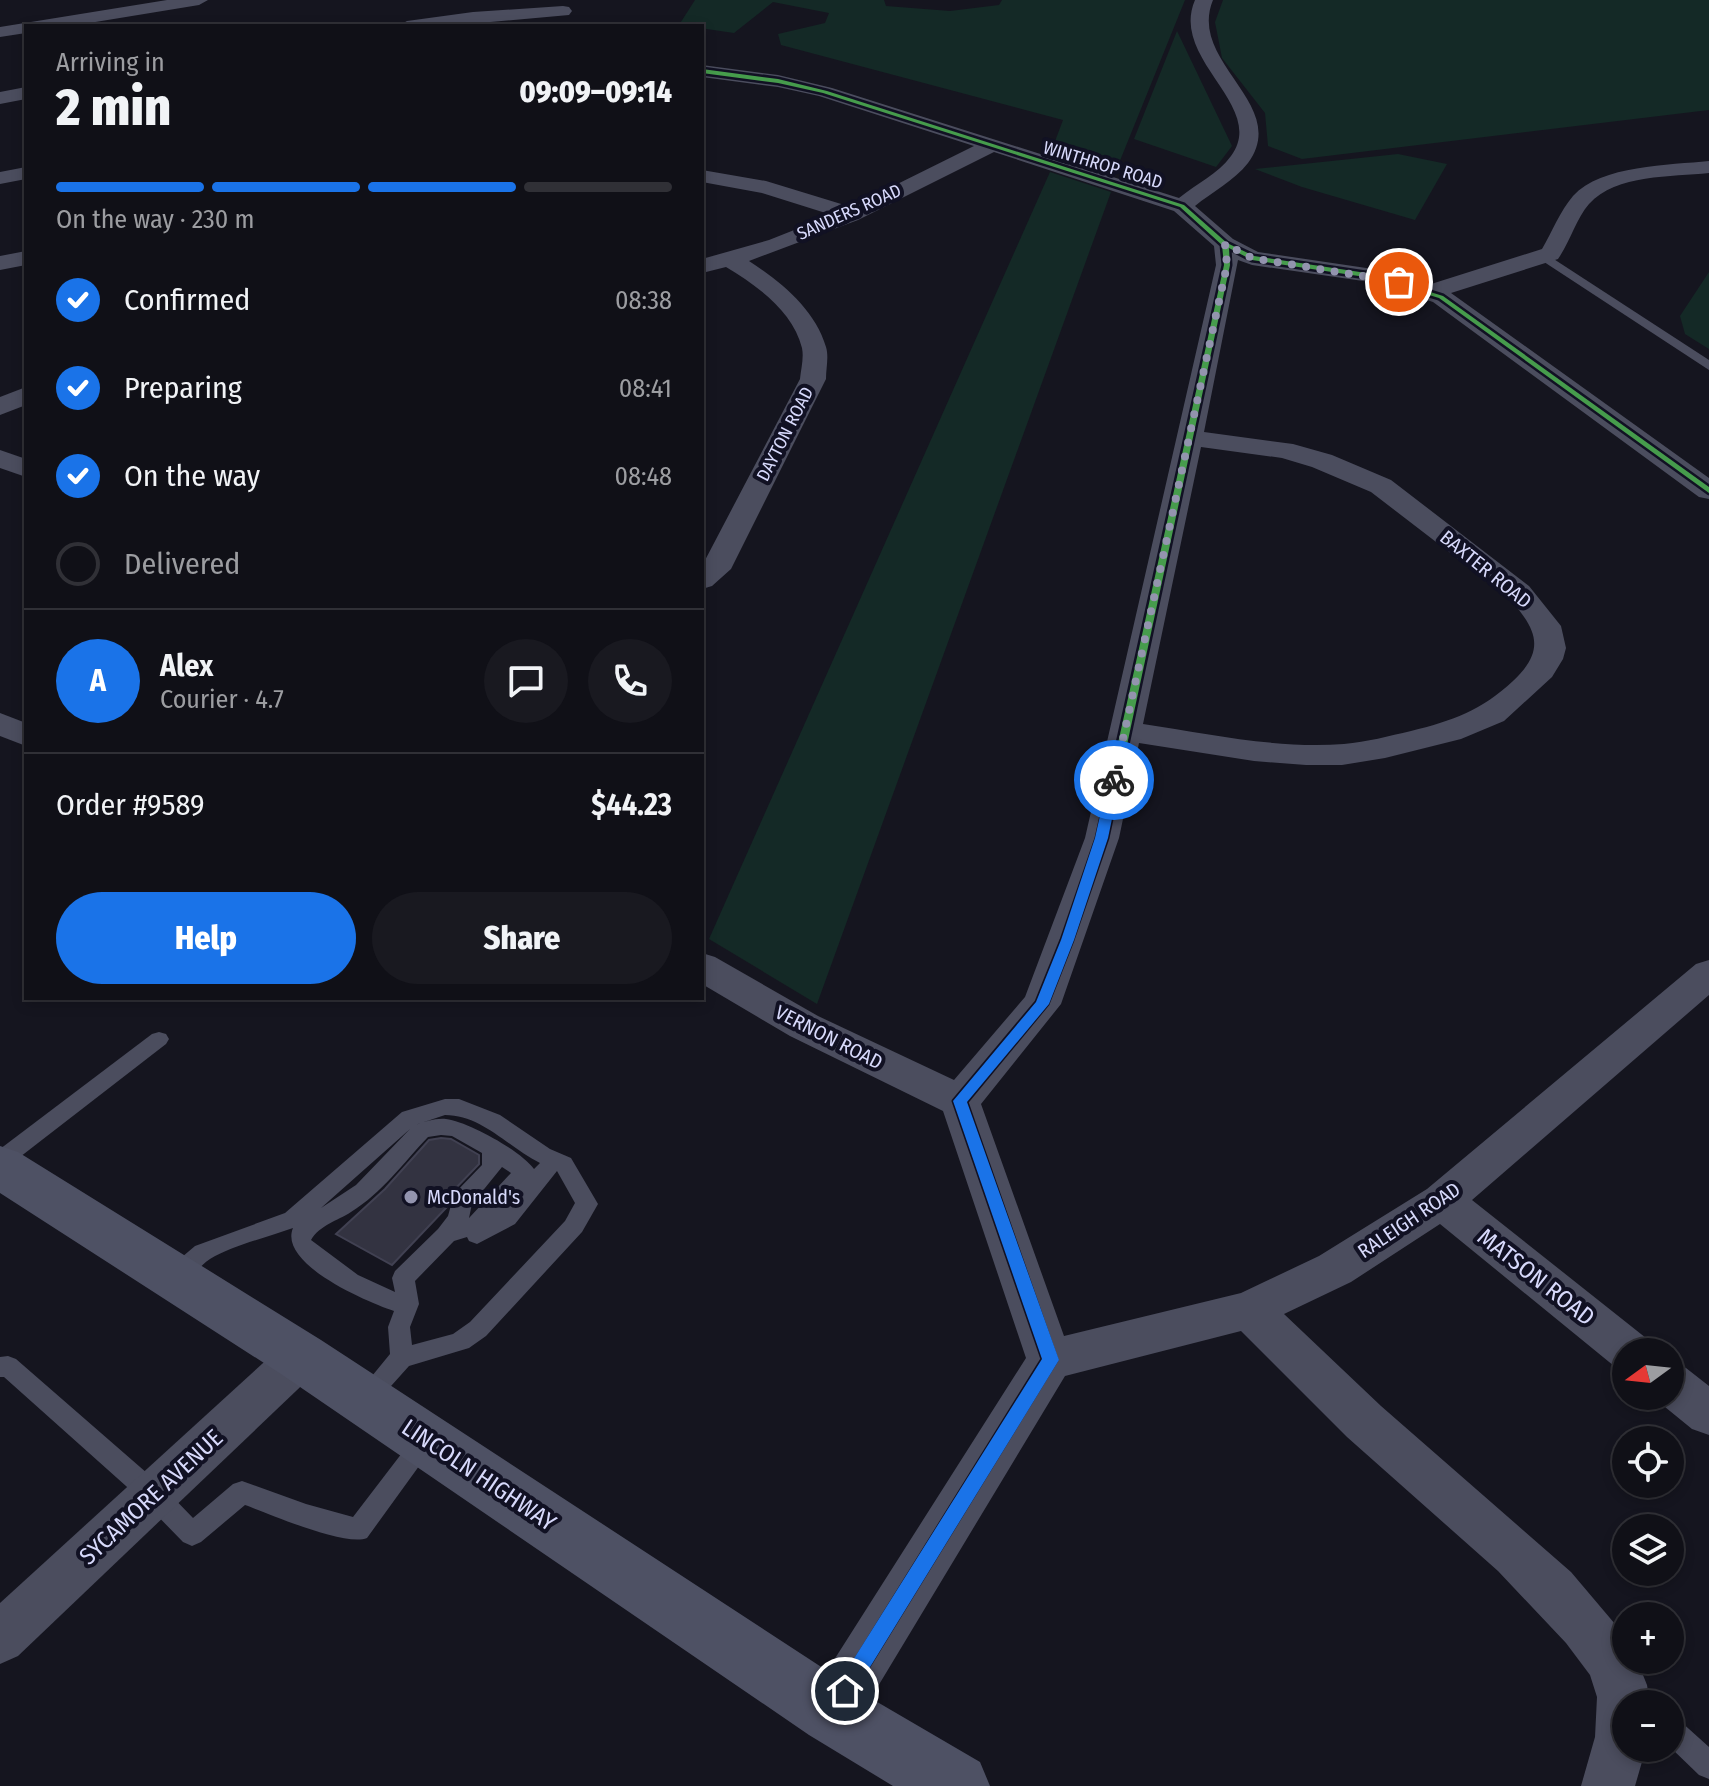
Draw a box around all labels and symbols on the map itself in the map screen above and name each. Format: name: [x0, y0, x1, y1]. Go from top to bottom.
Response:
street label: WINTHROP ROAD: [1041, 136, 1165, 194]
street label: SANDERS ROAD: [794, 179, 904, 245]
pin: [1365, 248, 1433, 316]
street label: DAYTON ROAD: [752, 383, 818, 485]
street label: BAXTER ROAD: [1435, 525, 1537, 613]
courier: [1074, 740, 1154, 820]
street label: VERNON ROAD: [771, 1000, 887, 1074]
street label: RALEIGH ROAD: [1353, 1177, 1465, 1263]
place label: McDonald's: [427, 1185, 520, 1209]
marker: McDonald's: [402, 1188, 420, 1206]
street label: MATSON ROAD: [1472, 1223, 1600, 1331]
north arrow: [1612, 1338, 1684, 1410]
street label: LINCOLN HIGHWAY: [397, 1413, 561, 1537]
street label: SYCAMORE AVENUE: [74, 1424, 228, 1570]
pin: [811, 1657, 879, 1725]

